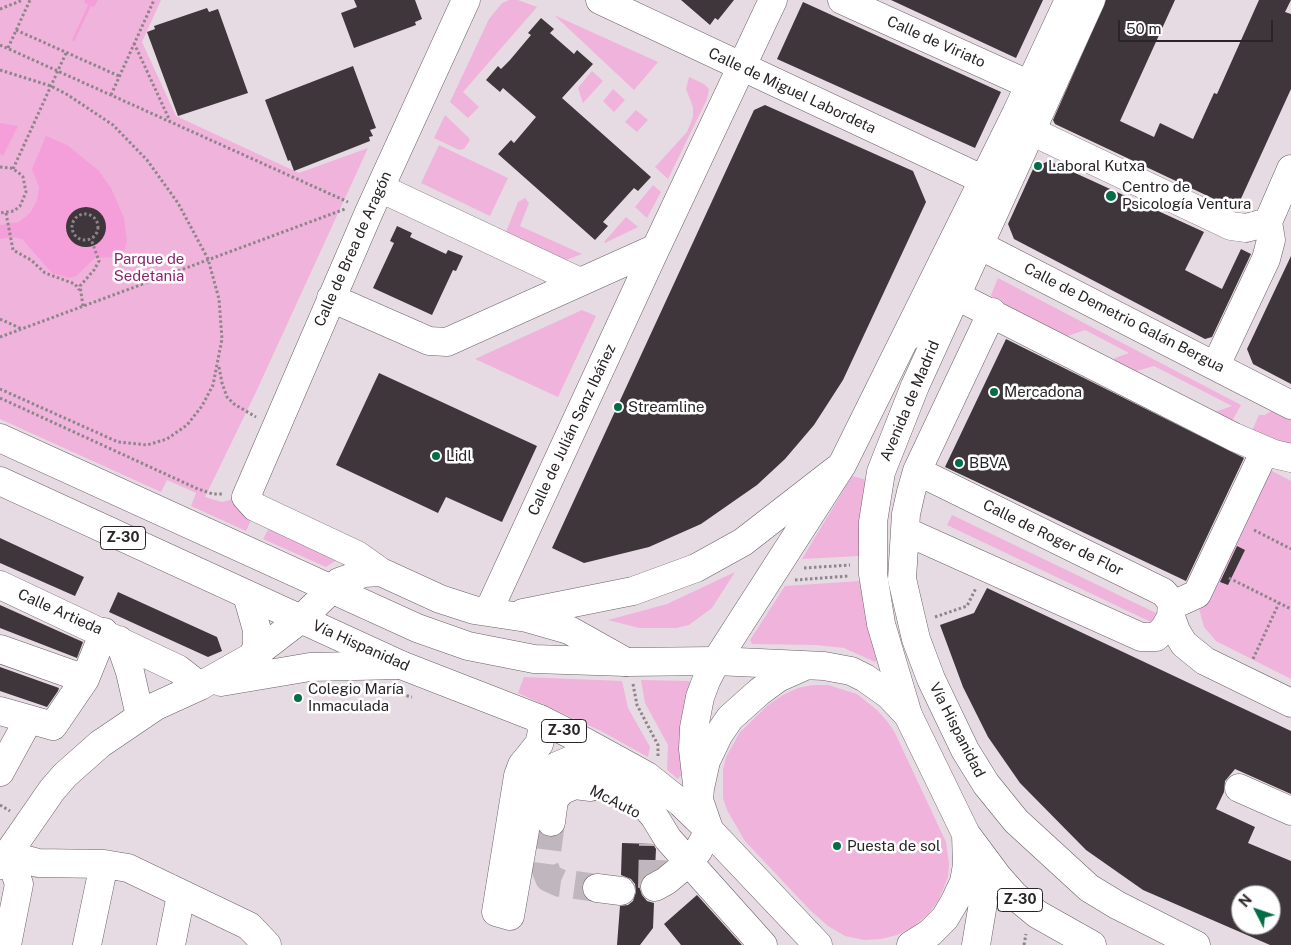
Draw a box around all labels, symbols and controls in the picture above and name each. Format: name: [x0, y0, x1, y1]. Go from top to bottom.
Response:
scale bar: [1121, 10, 1276, 42]
street label: Calle de Viriato: [884, 12, 988, 72]
text: 50 m: [1126, 20, 1161, 37]
street label: Calle de Miguel Labordeta: [705, 44, 879, 138]
place label: Laboral Kutxa: [1048, 157, 1145, 175]
marker: Laboral Kutxa: [1032, 160, 1044, 172]
street label: Calle de Brea de Aragón: [311, 168, 395, 330]
place label: Centro de Psicología Ventura: [1122, 178, 1251, 213]
marker: Centro de Psicología Ventura: [1104, 189, 1118, 203]
park label: Parque de Sedetania: [114, 250, 184, 285]
street label: Calle de Demetrio Galán Bergua: [1021, 259, 1227, 377]
street label: Avenida de Madrid: [876, 338, 944, 464]
street label: Calle de Julián Sanz Ibáñez: [524, 341, 620, 519]
place label: Mercadona: [1004, 383, 1082, 401]
marker: Mercadona: [988, 386, 1000, 398]
place label: Streamline: [628, 398, 704, 416]
marker: Streamline: [612, 401, 624, 413]
place label: Lidl: [446, 447, 472, 465]
marker: Lidl: [430, 450, 442, 462]
place label: BBVA: [969, 454, 1008, 472]
marker: BBVA: [953, 457, 965, 469]
street label: Calle de Roger de Flor: [980, 496, 1126, 580]
road number: Z-30: [100, 526, 146, 550]
street label: Calle Artieda: [15, 585, 105, 639]
street label: Vía Hispanidad: [310, 617, 412, 675]
place label: Colegio María Inmaculada: [308, 680, 404, 715]
street label: Vía Hispanidad: [925, 680, 989, 780]
marker: Colegio María Inmaculada: [292, 692, 304, 704]
road number: Z-30: [542, 719, 586, 742]
street label: McAuto: [587, 782, 643, 822]
place label: Puesta de sol: [847, 837, 941, 855]
marker: Puesta de sol: [831, 840, 843, 852]
north arrow: [1231, 885, 1281, 935]
road number: Z-30: [998, 888, 1042, 912]
text: N: [1236, 891, 1255, 910]

